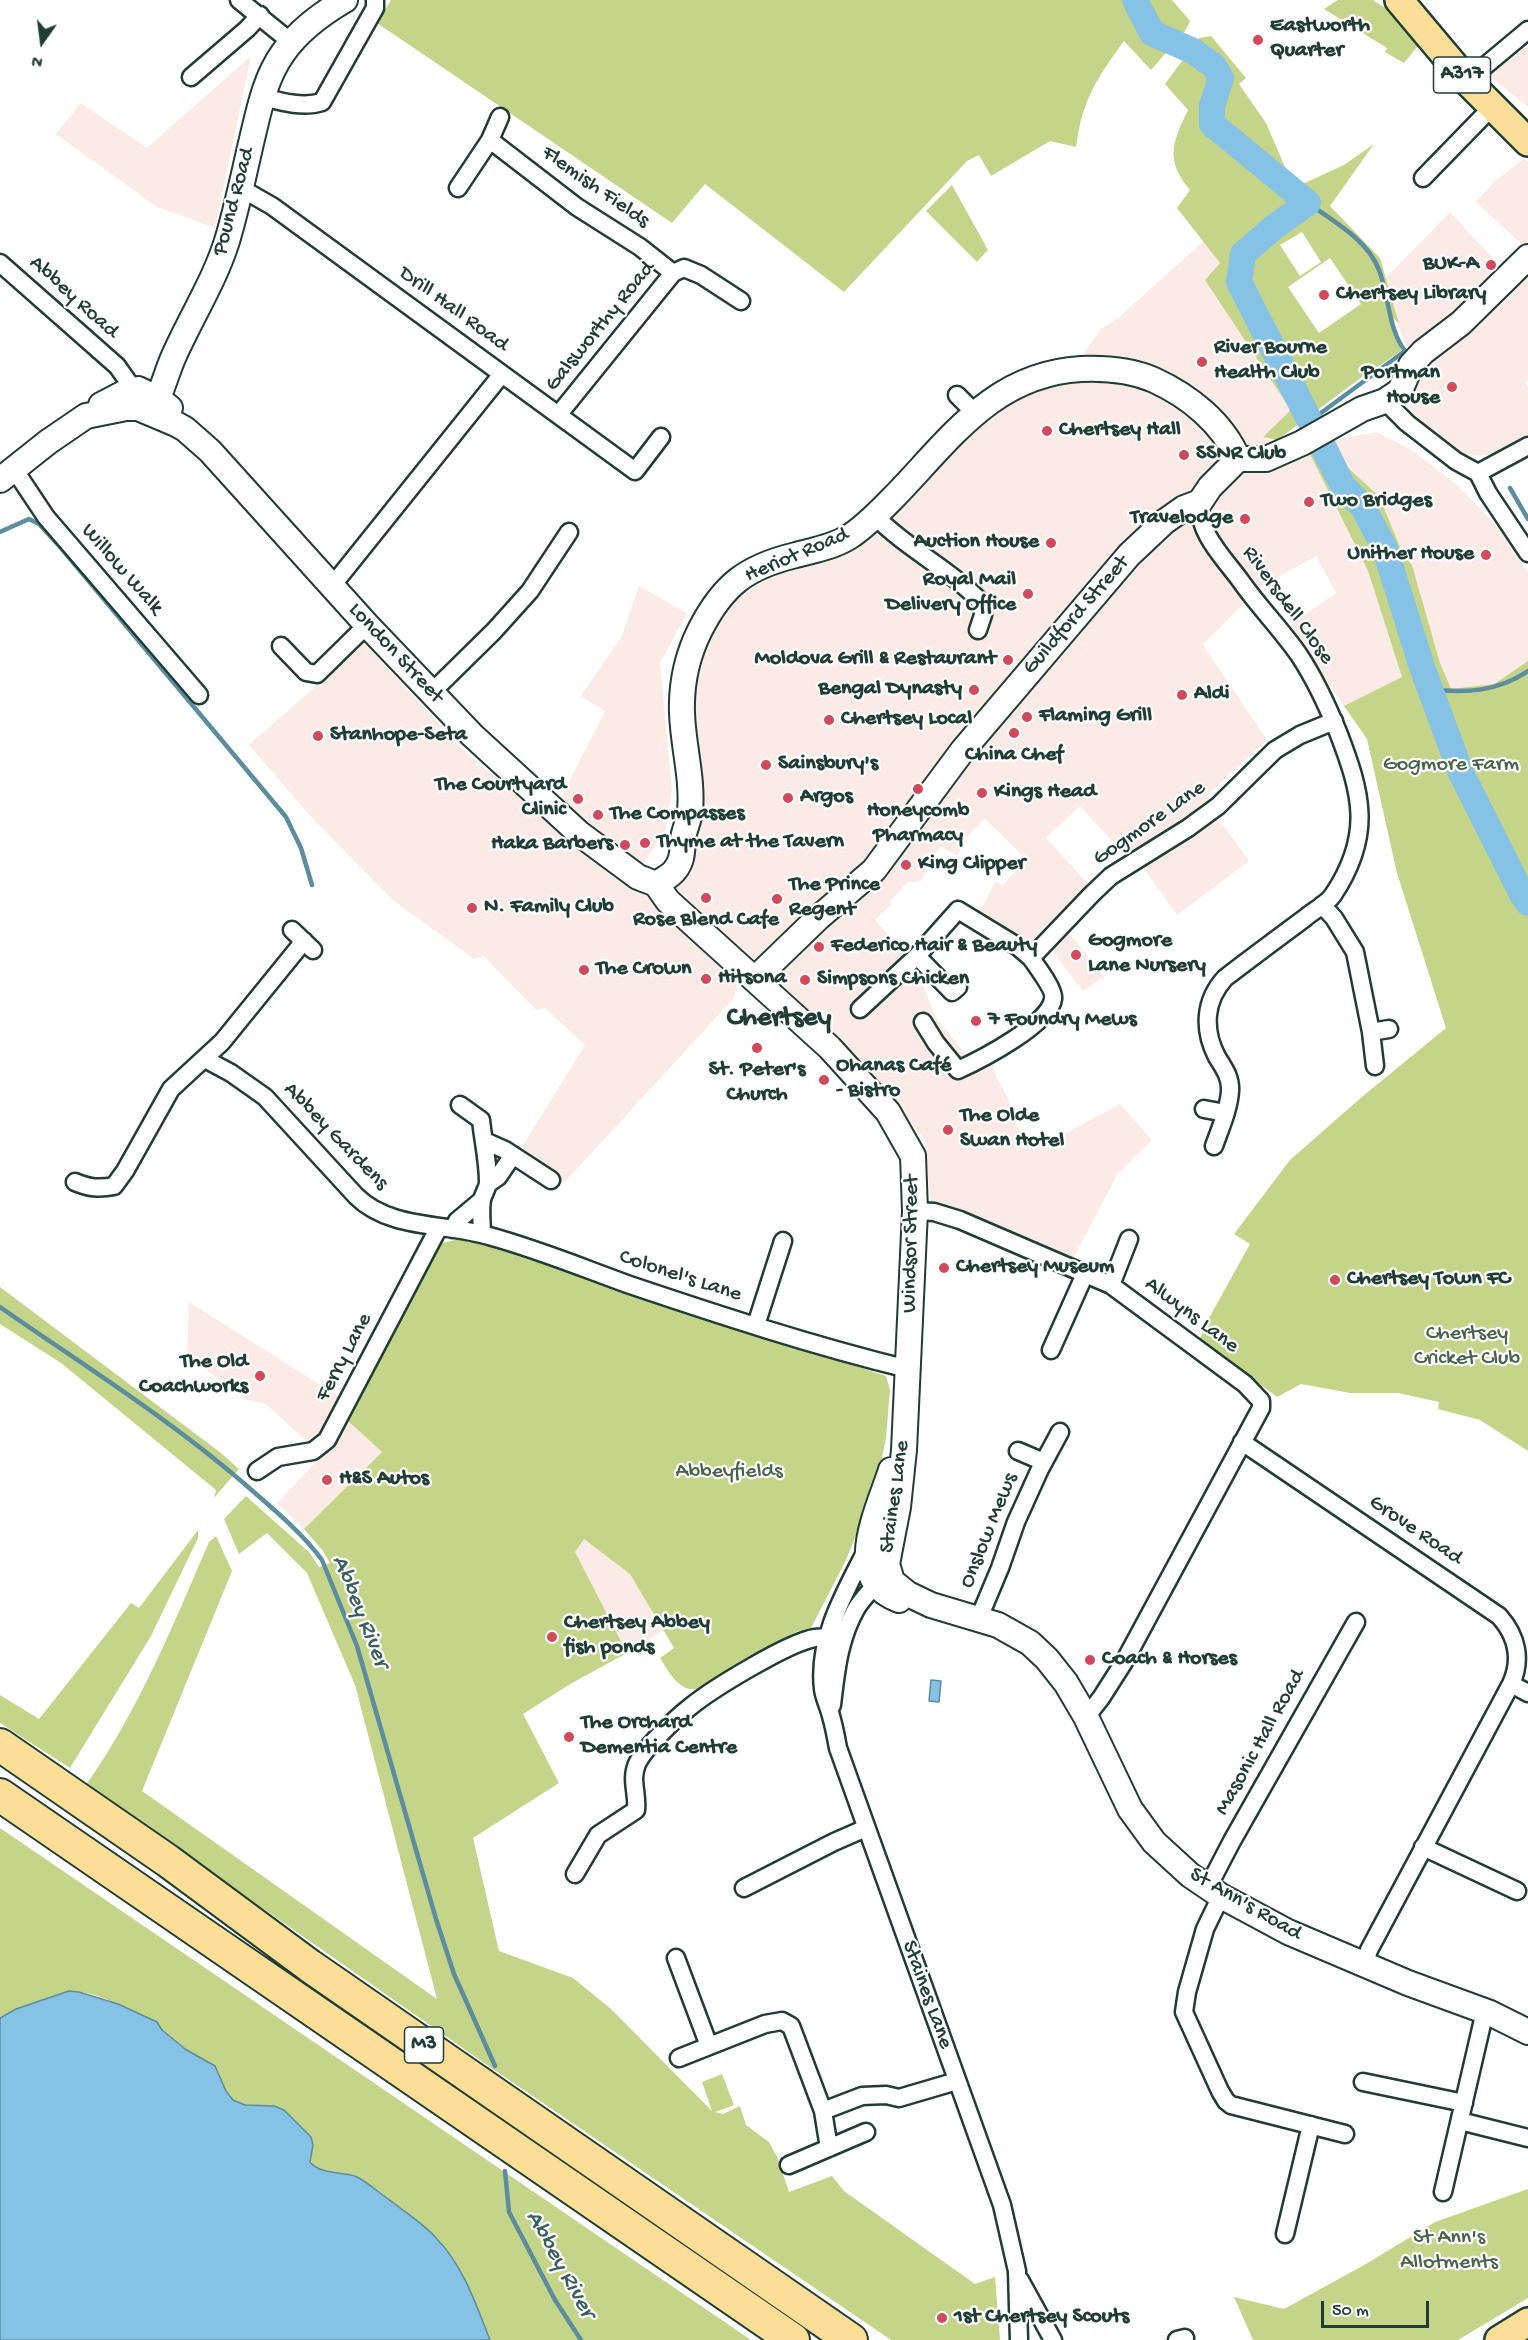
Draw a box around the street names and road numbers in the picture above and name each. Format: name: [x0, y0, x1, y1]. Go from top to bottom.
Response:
road number: A317: [1434, 57, 1490, 93]
street label: Flemish Fields: [536, 141, 654, 235]
street label: Pound Road: [208, 145, 262, 259]
street label: Abbey Road: [23, 251, 123, 345]
street label: Galsworthy Road: [540, 256, 662, 398]
street label: Drill Hall Road: [393, 261, 513, 359]
street label: Willow Walk: [74, 519, 168, 621]
street label: Heriot Road: [741, 522, 853, 590]
street label: Riversdell Close: [1235, 542, 1339, 670]
street label: Guildford Street: [1018, 551, 1136, 681]
street label: London Street: [342, 598, 448, 710]
street label: Gogmore Lane: [1089, 776, 1211, 872]
street label: Abbey Gardens: [277, 1077, 393, 1197]
street label: Windsor Street: [898, 1175, 926, 1313]
street label: Colonel's Lane: [615, 1245, 745, 1309]
street label: Alwyns Lane: [1139, 1272, 1243, 1360]
street label: Ferry Lane: [311, 1309, 379, 1407]
street label: Staines Lane: [875, 1439, 917, 1555]
street label: Onslow Mews: [955, 1469, 1025, 1593]
street label: Grove Road: [1363, 1490, 1467, 1572]
street label: Masonic Hall Road: [1210, 1665, 1312, 1821]
street label: St Ann's Road: [1184, 1862, 1306, 1948]
street label: Staines Lane: [894, 1937, 958, 2053]
road number: M3: [404, 2027, 444, 2063]

